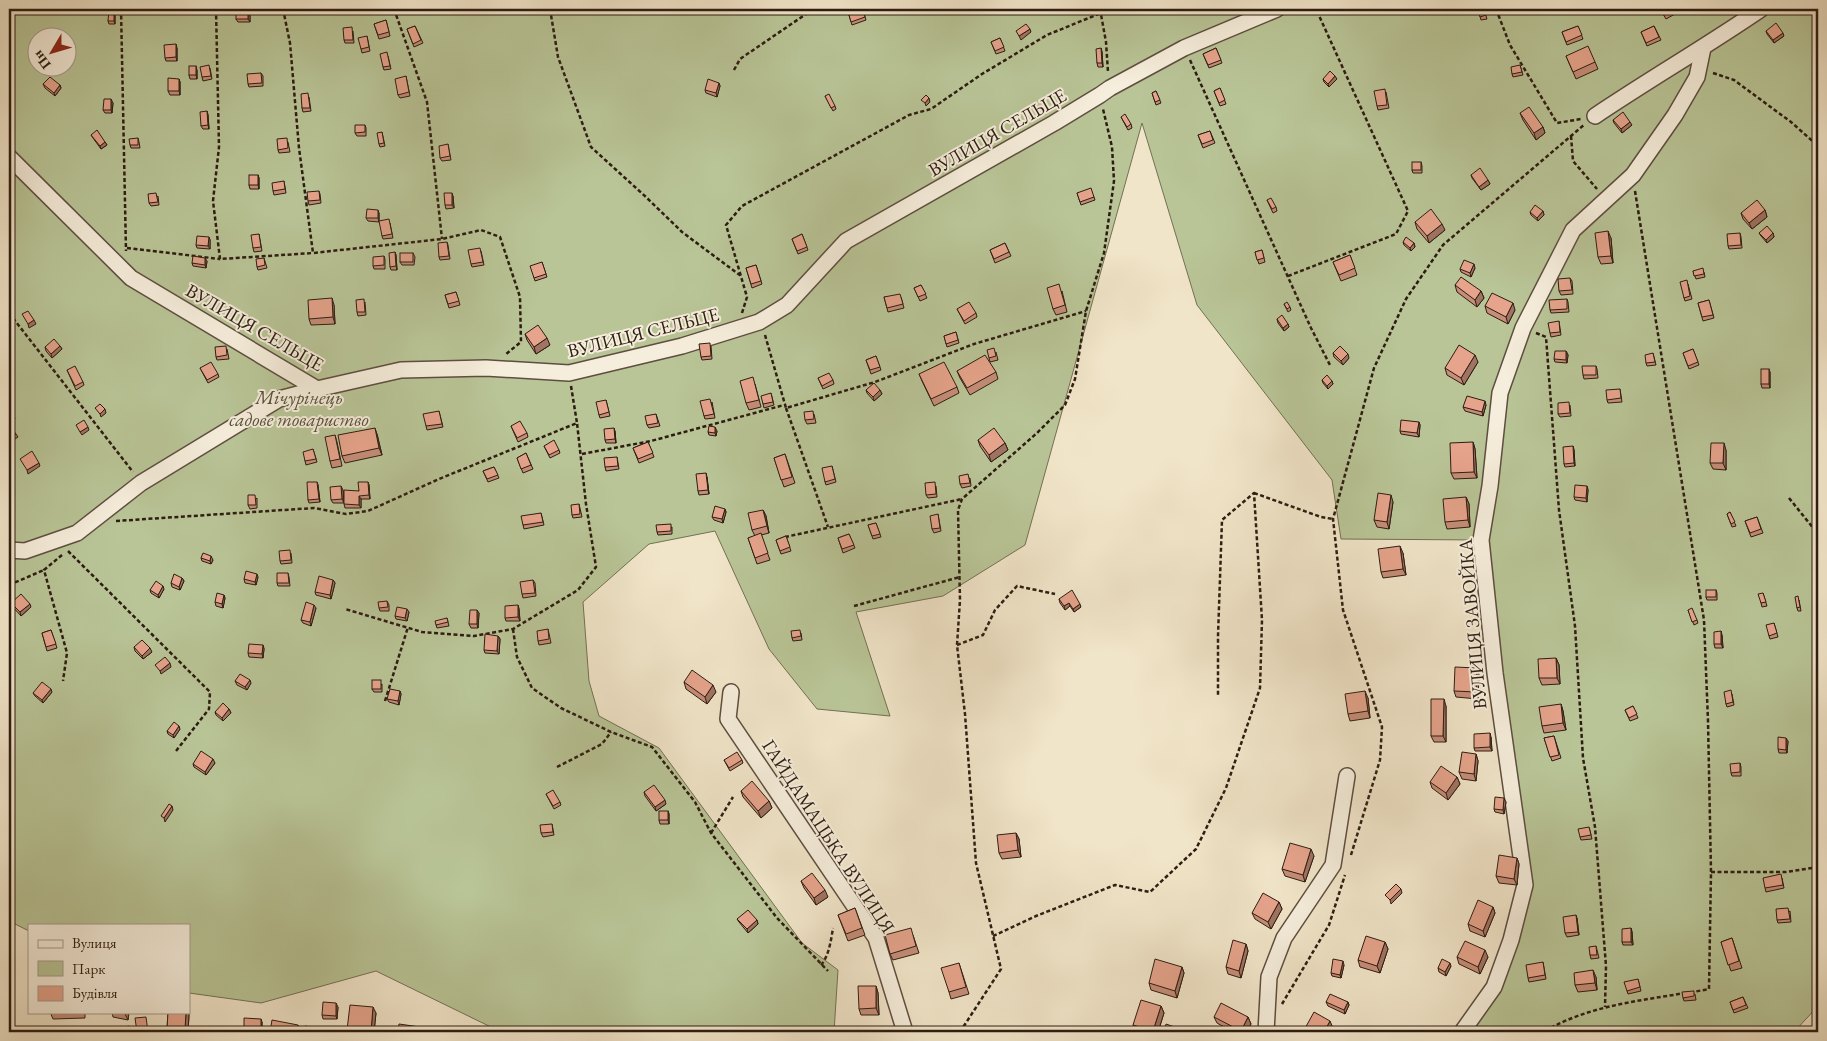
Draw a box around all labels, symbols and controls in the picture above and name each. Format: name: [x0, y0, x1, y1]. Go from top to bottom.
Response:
north arrow: [28, 28, 78, 78]
text: Пн: [29, 47, 55, 73]
street label: ВУЛИЦЯ СЕЛЬЦЕ: [924, 83, 1071, 182]
street label: ВУЛИЦЯ СЕЛЬЦЕ: [181, 278, 329, 377]
street label: ВУЛИЦЯ СЕЛЬЦЕ: [565, 301, 722, 363]
park label: Мічурінець садове товариство: [229, 385, 369, 432]
street label: ВУЛИЦЯ ЗАВОЙКА: [1453, 537, 1492, 710]
street label: ГАЙДАМАЦЬКА ВУЛИЦЯ: [757, 735, 901, 938]
legend: [28, 924, 190, 1014]
text: Вулиця: [72, 933, 117, 952]
text: Парк: [72, 959, 105, 978]
text: Будівля: [72, 983, 118, 1002]

